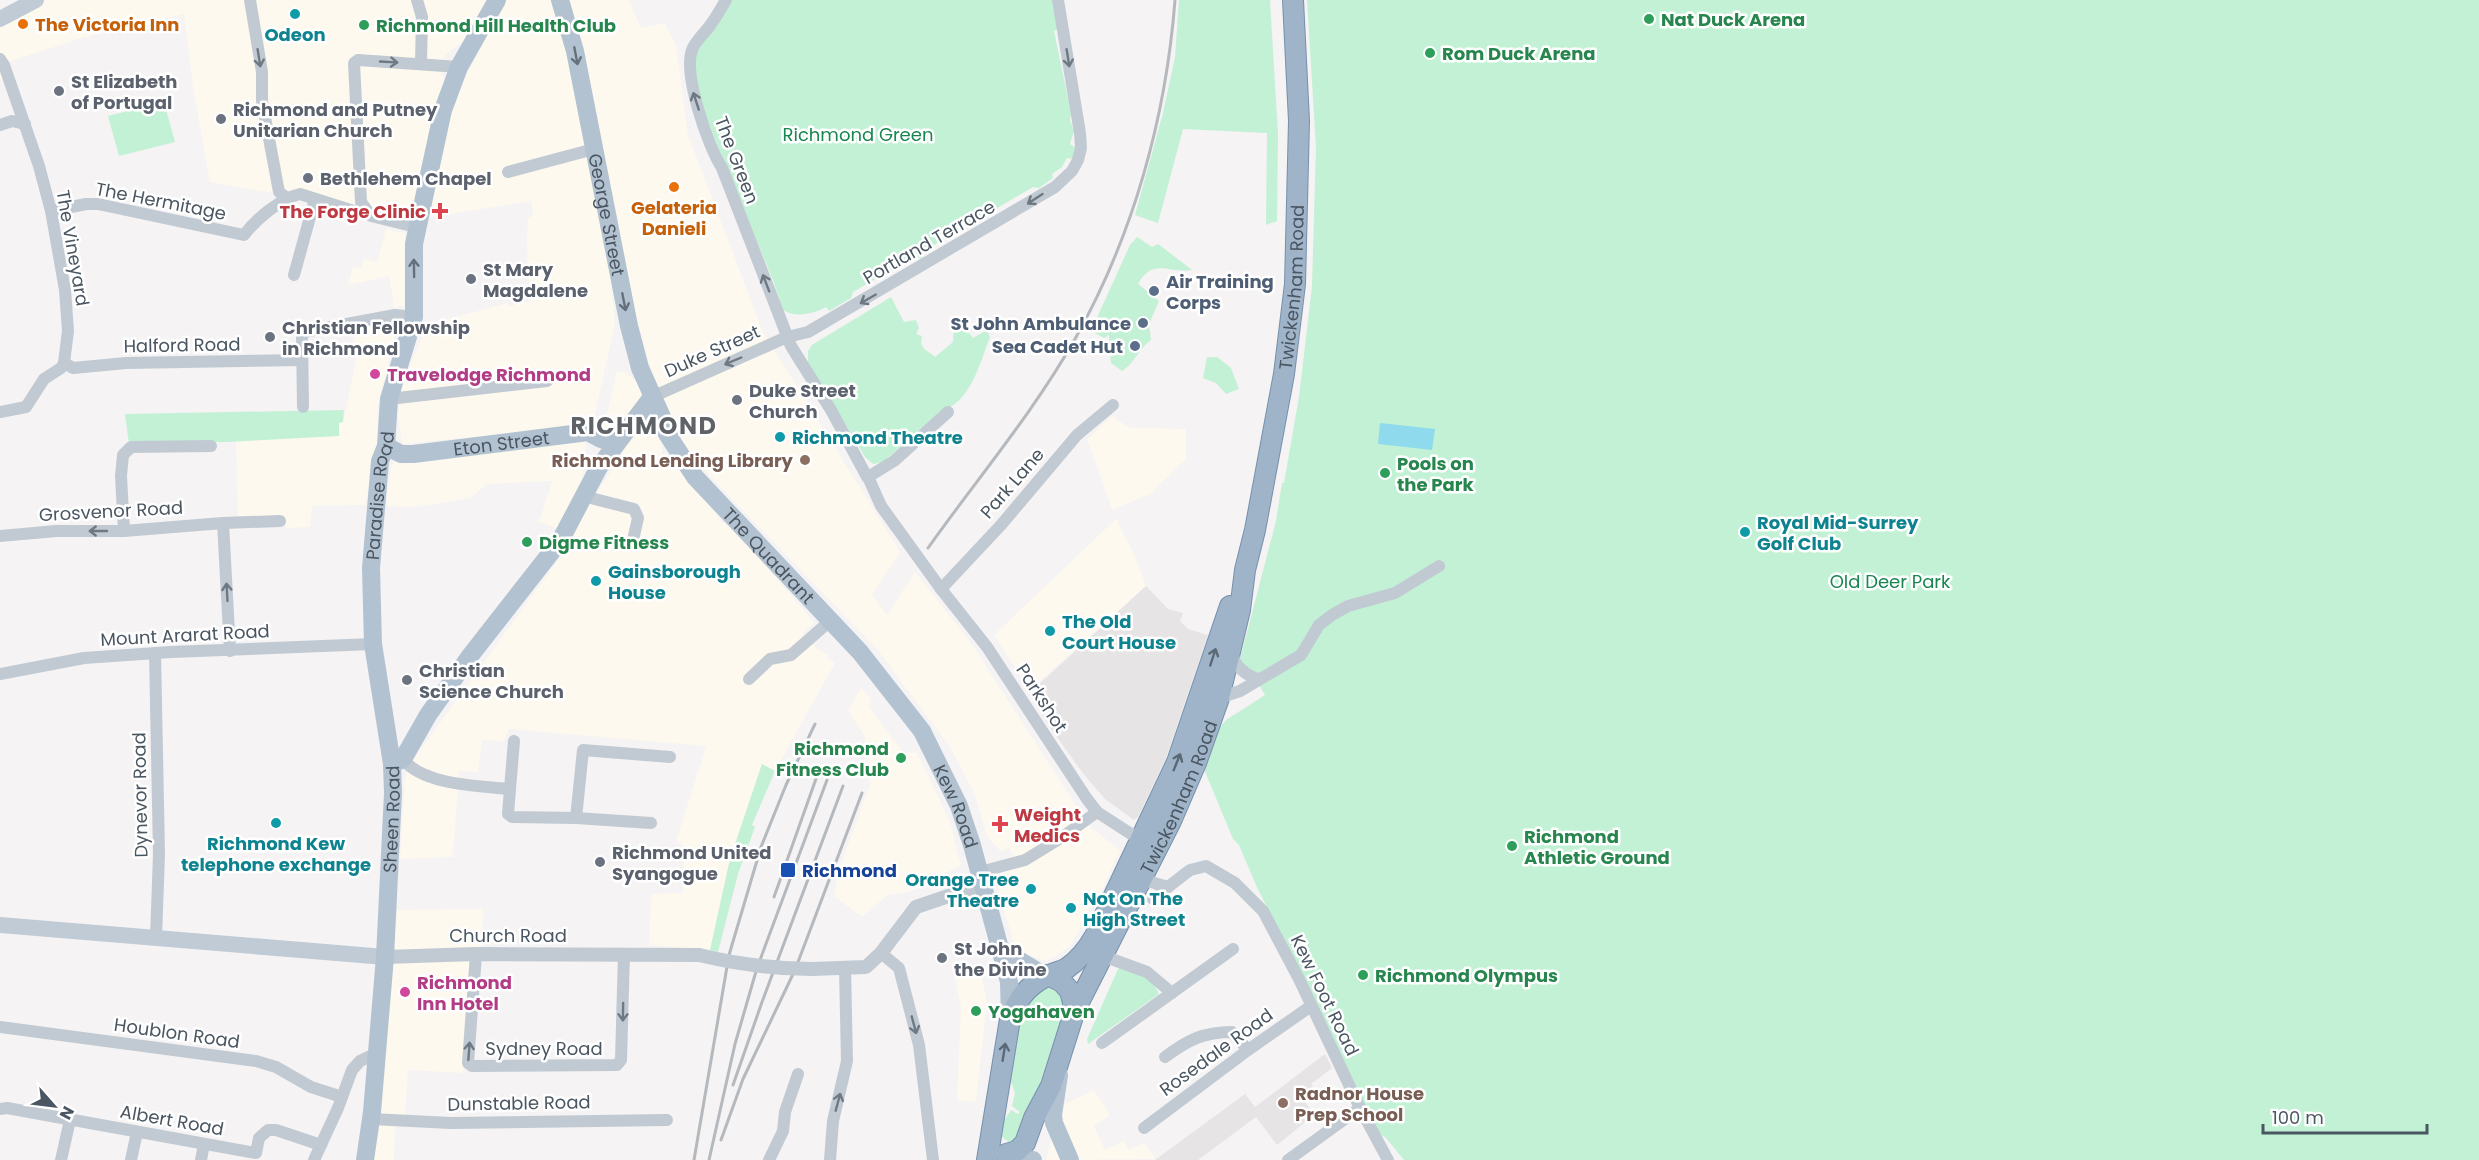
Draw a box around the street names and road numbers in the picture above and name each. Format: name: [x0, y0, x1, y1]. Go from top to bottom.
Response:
street label: The Green: [709, 113, 765, 207]
street label: George Street: [583, 151, 631, 278]
street label: The Hermitage: [94, 176, 228, 226]
street label: The Vineyard: [50, 188, 96, 308]
street label: Portland Terrace: [858, 194, 1000, 290]
street label: Twickenham Road: [1272, 204, 1309, 371]
street label: Duke Street: [660, 319, 764, 383]
street label: Halford Road: [123, 331, 241, 359]
street label: Eton Street: [452, 424, 551, 461]
street label: Paradise Road: [359, 430, 399, 561]
street label: Park Lane: [974, 442, 1050, 524]
street label: Grosvenor Road: [38, 495, 184, 527]
street label: The Quadrant: [717, 502, 821, 609]
street label: Mount Ararat Road: [100, 618, 270, 652]
street label: Parkshot: [1010, 659, 1074, 737]
street label: Twickenham Road: [1134, 717, 1223, 878]
street label: Dynevor Road: [126, 732, 154, 858]
street label: Kew Road: [928, 760, 985, 851]
street label: Sheen Road: [377, 765, 406, 874]
street label: Church Road: [449, 923, 567, 948]
street label: Kew Foot Road: [1285, 930, 1365, 1060]
street label: Rosedale Road: [1154, 1002, 1278, 1102]
street label: Houblon Road: [113, 1012, 241, 1054]
street label: Sydney Road: [485, 1036, 603, 1061]
street label: Dunstable Road: [447, 1089, 591, 1117]
street label: Albert Road: [118, 1099, 226, 1141]

